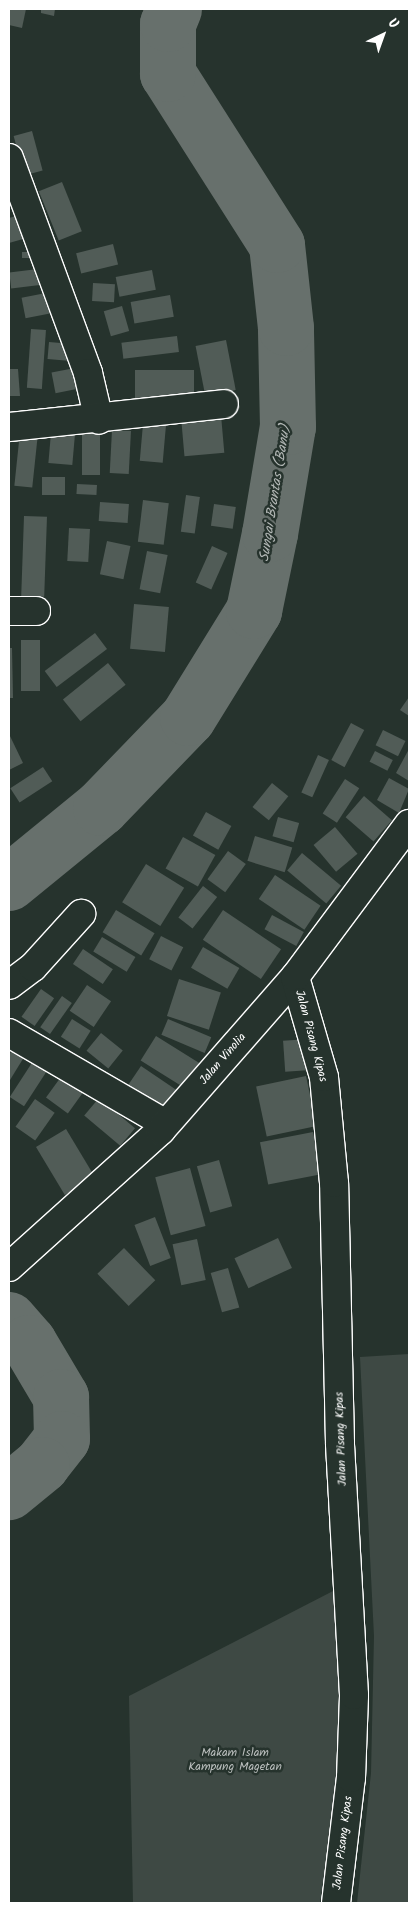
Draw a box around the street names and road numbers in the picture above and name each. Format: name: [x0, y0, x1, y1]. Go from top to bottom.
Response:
street label: Jalan Pisang Kipas: [292, 989, 330, 1083]
street label: Jalan Vinolia: [197, 1030, 249, 1088]
street label: Jalan Pisang Kipas: [332, 1392, 350, 1486]
street label: Jalan Pisang Kipas: [330, 1795, 356, 1891]

